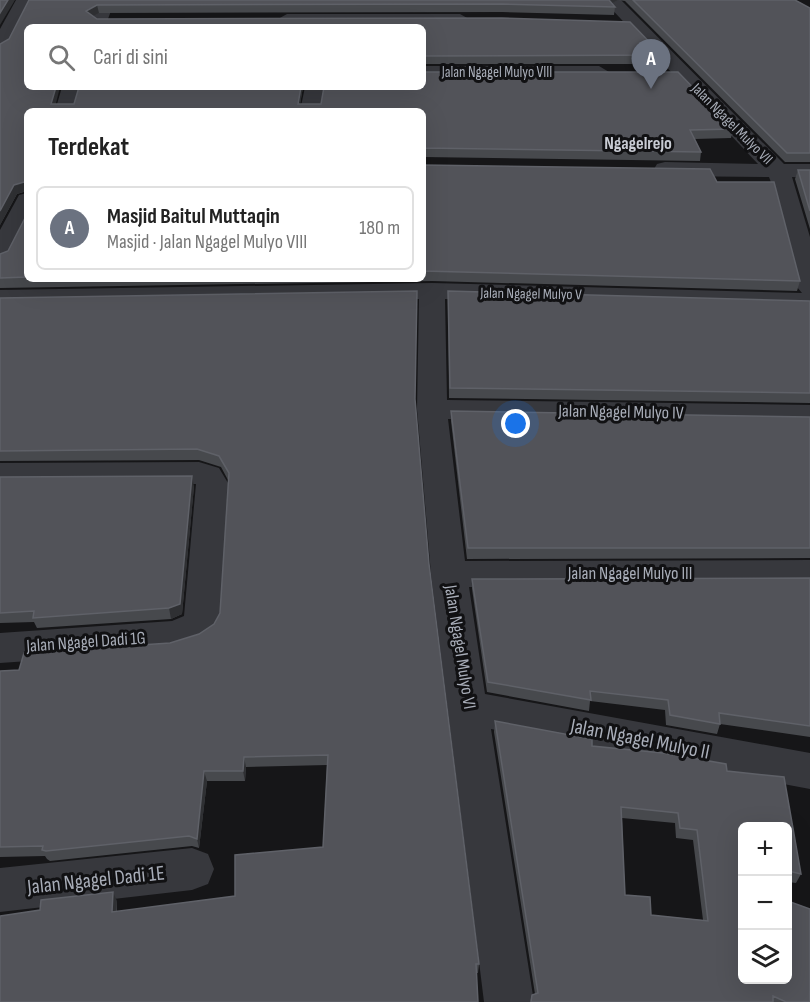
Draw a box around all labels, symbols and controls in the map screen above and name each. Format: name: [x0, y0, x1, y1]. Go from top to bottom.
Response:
search box: [24, 24, 426, 90]
pin: A: [632, 40, 670, 89]
icon: search: [45, 41, 78, 74]
text: Cari di sini: [93, 44, 168, 71]
street label: Jalan Ngagel Mulyo VIII: [441, 63, 552, 82]
street label: Jalan Ngagel Mulyo VII: [687, 79, 777, 169]
text: Terdekat: [48, 132, 129, 163]
district label: Ngagelrejo: [604, 133, 672, 154]
text: Masjid Baitul Muttaqin: [107, 203, 280, 230]
text: A: [65, 216, 74, 240]
text: 180 m: [359, 216, 400, 240]
text: Masjid · Jalan Ngagel Mulyo VIII: [107, 230, 307, 254]
street label: Jalan Ngagel Mulyo V: [479, 284, 582, 304]
street label: Jalan Ngagel Mulyo IV: [557, 400, 684, 424]
your location: [501, 409, 530, 438]
street label: Jalan Ngagel Mulyo III: [567, 563, 692, 584]
street label: Jalan Ngagel Mulyo VI: [440, 582, 480, 711]
street label: Jalan Ngagel Dadi 1G: [25, 627, 146, 657]
street label: Jalan Ngagel Mulyo II: [567, 713, 712, 765]
map controls: [738, 822, 792, 984]
button: +: [738, 822, 792, 876]
street label: Jalan Ngagel Dadi 1E: [25, 860, 166, 900]
button: −: [738, 876, 792, 930]
button: layers: [738, 930, 792, 984]

